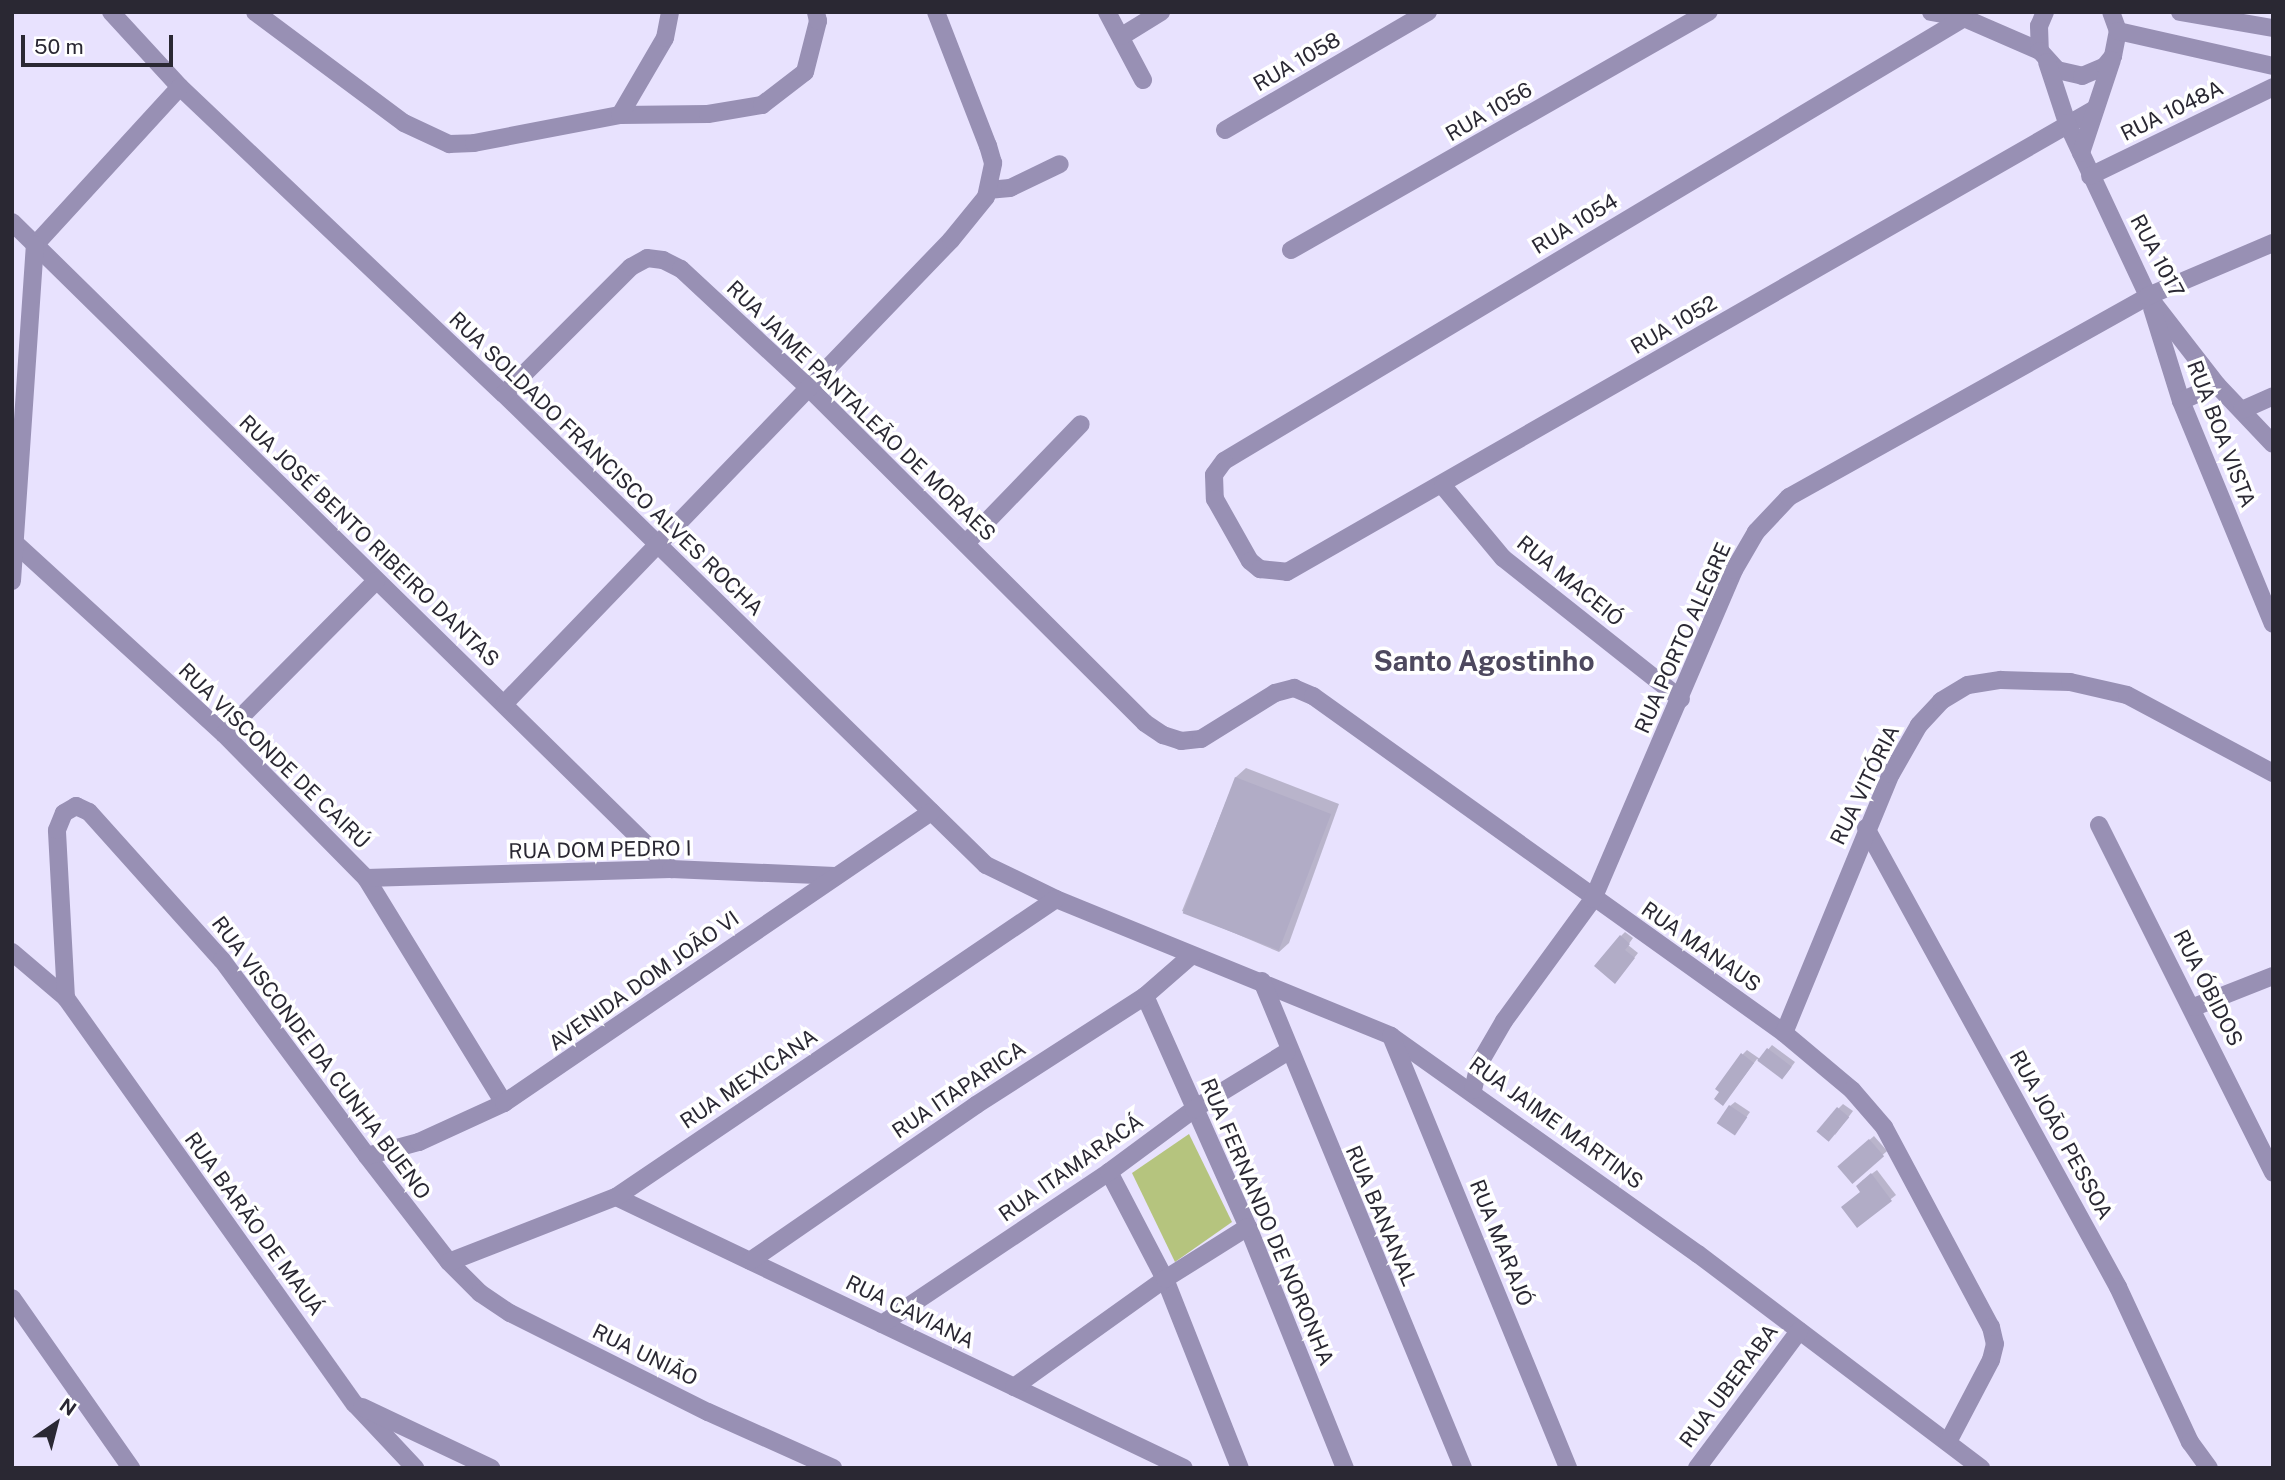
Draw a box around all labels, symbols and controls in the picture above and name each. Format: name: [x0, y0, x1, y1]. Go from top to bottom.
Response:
scale bar: [24, 21, 177, 65]
street label: RUA 1058: [1249, 27, 1345, 97]
text: 50 m: [34, 34, 84, 59]
street label: RUA 1048A: [2117, 75, 2227, 147]
street label: RUA 1056: [1441, 77, 1537, 147]
street label: RUA 1054: [1527, 189, 1623, 259]
street label: RUA 1017: [2125, 210, 2189, 302]
street label: RUA JAIME PANTALEÃO DE MORAES: [721, 276, 1001, 546]
street label: RUA 1052: [1626, 290, 1722, 360]
street label: RUA SOLDADO FRANCISCO ALVES ROCHA: [444, 307, 768, 621]
street label: RUA BOA VISTA: [2181, 357, 2261, 511]
street label: RUA JOSÉ BENTO RIBEIRO DANTAS: [234, 410, 504, 672]
street label: RUA MACEIÓ: [1512, 530, 1628, 632]
street label: RUA PORTO ALEGRE: [1630, 539, 1736, 737]
district label: Santo Agostinho: [1373, 644, 1595, 678]
street label: RUA VISCONDE DE CAIRÚ: [173, 658, 375, 854]
street label: RUA VITÓRIA: [1825, 721, 1905, 849]
street label: RUA DOM PEDRO I: [508, 836, 692, 864]
street label: RUA MANAUS: [1636, 897, 1766, 997]
street label: AVENIDA DOM JOÃO VI: [544, 906, 744, 1056]
street label: RUA VISCONDE DA CUNHA BUENO: [206, 911, 436, 1205]
street label: RUA ÓBIDOS: [2168, 926, 2248, 1050]
street label: RUA MEXICANA: [676, 1024, 822, 1134]
street label: RUA ITAPARICA: [887, 1036, 1031, 1144]
street label: RUA JOÃO PESSOA: [2004, 1046, 2118, 1224]
street label: RUA JAIME MARTINS: [1464, 1051, 1648, 1195]
street label: RUA FERNANDO DE NORONHA: [1195, 1075, 1339, 1369]
street label: RUA ITAMARACÁ: [994, 1109, 1148, 1227]
street label: RUA BARÃO DE MAUÁ: [179, 1128, 329, 1320]
street label: RUA BANANAL: [1340, 1142, 1422, 1290]
street label: RUA MARAJÓ: [1464, 1176, 1538, 1310]
street label: RUA CAVIANA: [841, 1270, 979, 1354]
street label: RUA UNIÃO: [588, 1319, 702, 1391]
street label: RUA UBERABA: [1674, 1319, 1784, 1453]
north arrow: [21, 1389, 91, 1459]
text: N: [56, 1394, 80, 1420]

